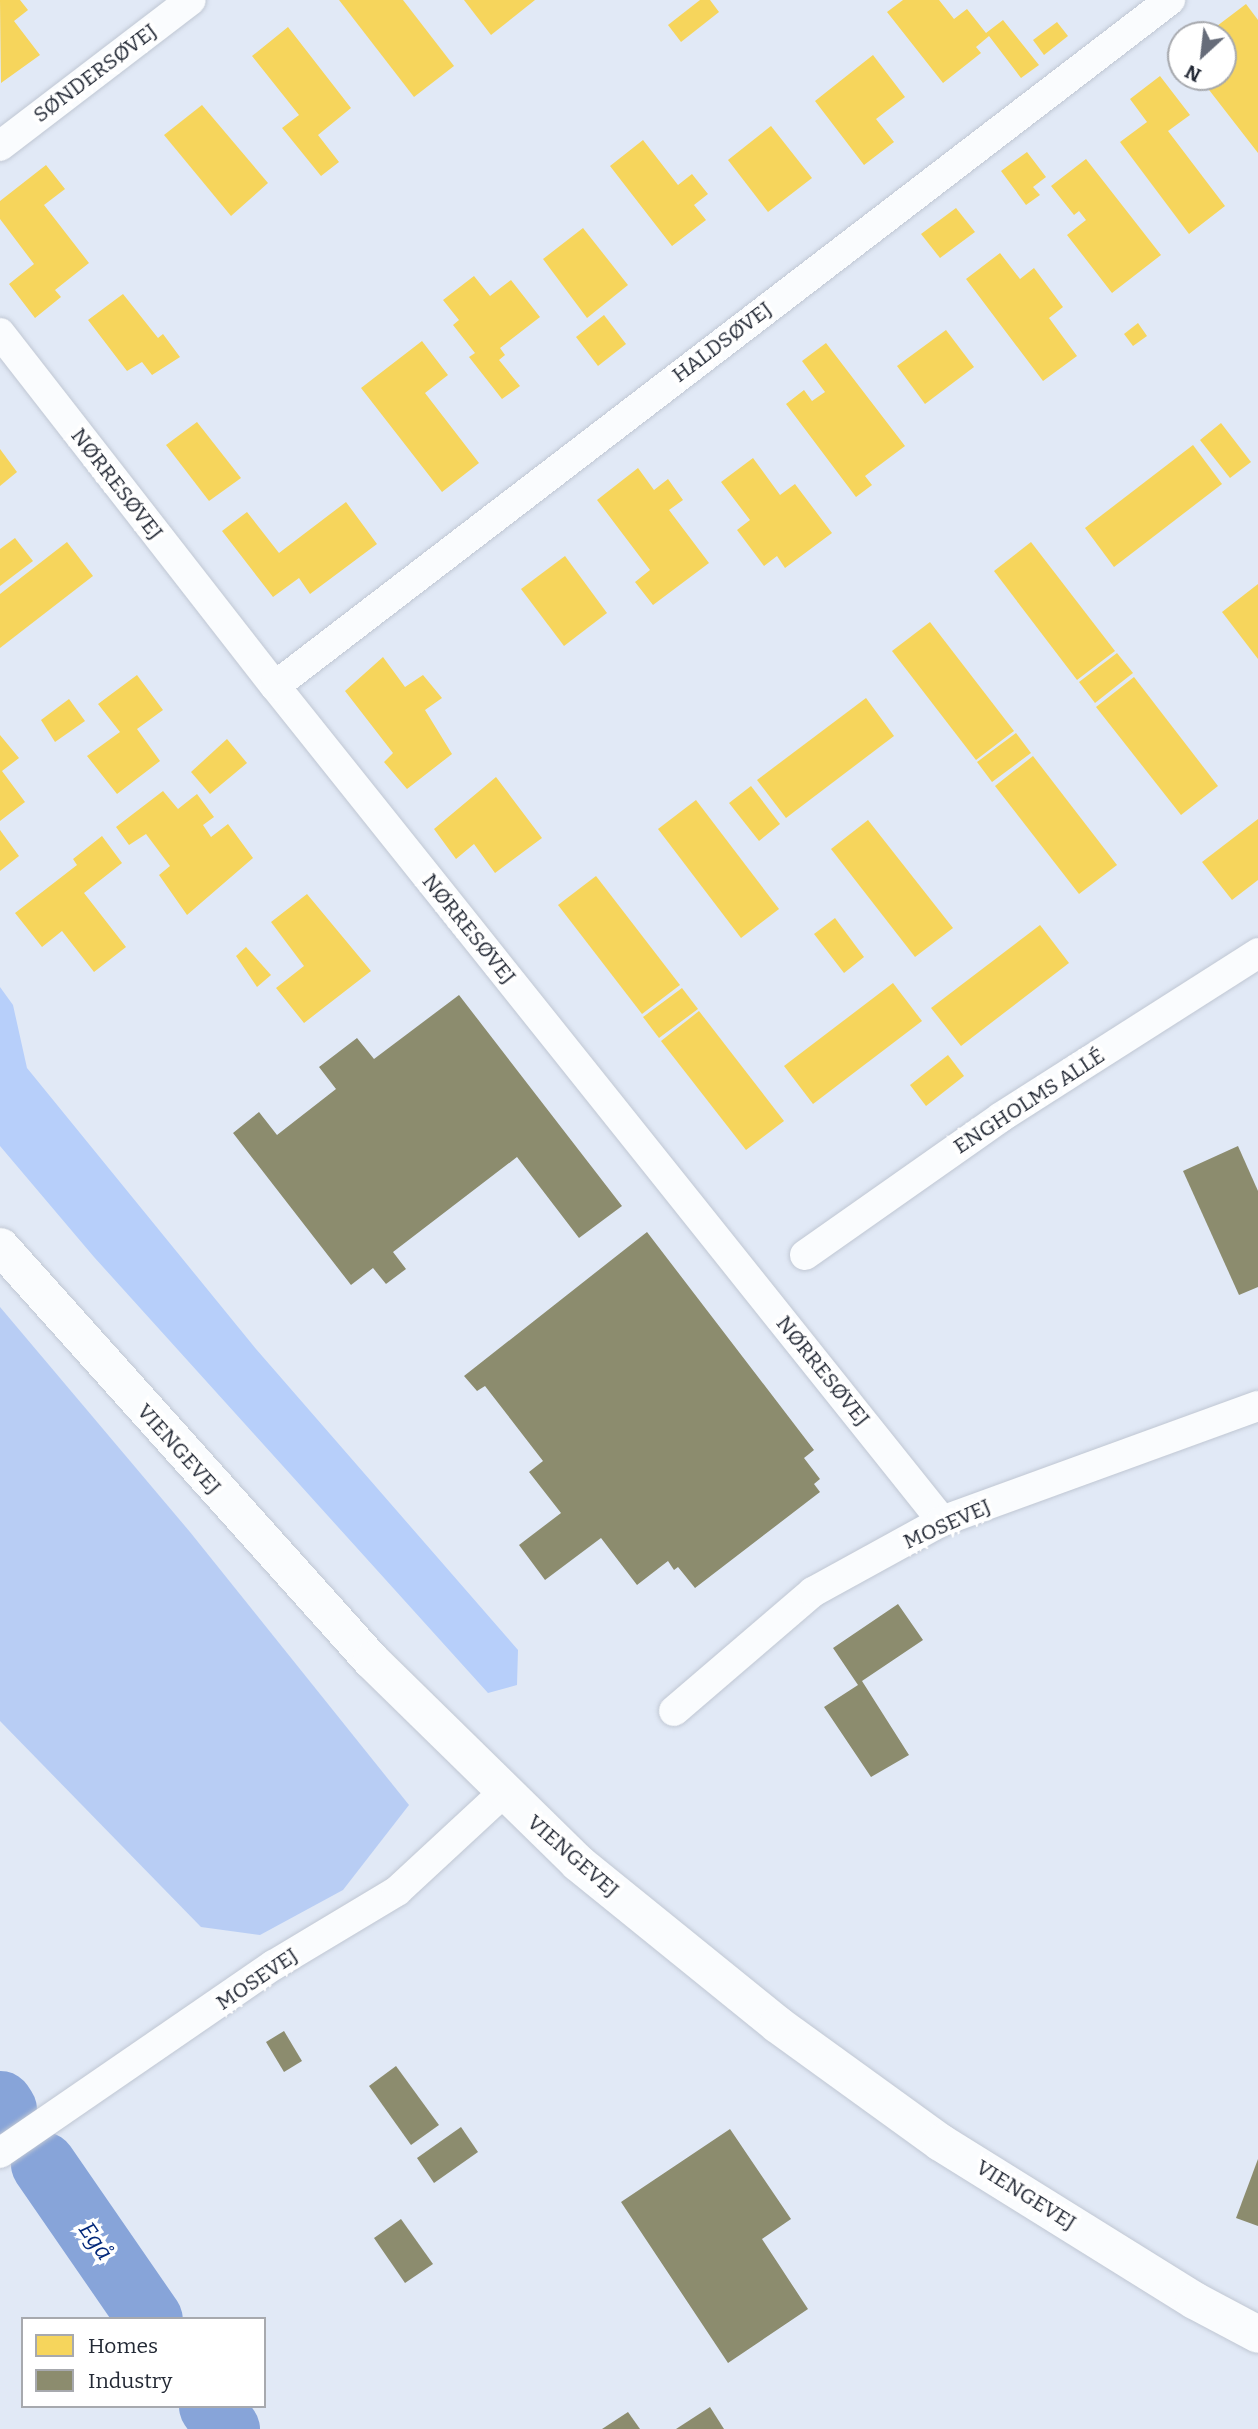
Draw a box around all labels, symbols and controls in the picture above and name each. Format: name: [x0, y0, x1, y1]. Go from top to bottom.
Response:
street label: SØNDERSØVEJ: [28, 18, 162, 128]
north arrow: [1167, 21, 1237, 91]
text: N: [1181, 60, 1205, 87]
street label: HALDSØVEJ: [667, 296, 777, 388]
street label: NØRRESØVEJ: [66, 423, 168, 545]
street label: NØRRESØVEJ: [417, 869, 521, 989]
street label: ENGHOLMS ALLÉ: [949, 1043, 1109, 1159]
street label: NØRRESØVEJ: [771, 1311, 875, 1431]
street label: VIENGEVEJ: [132, 1399, 226, 1499]
street label: MOSEVEJ: [899, 1494, 995, 1554]
street label: VIENGEVEJ: [522, 1809, 624, 1903]
street label: MOSEVEJ: [211, 1943, 303, 2015]
street label: VIENGEVEJ: [971, 2154, 1081, 2236]
water label: Egå: [73, 2217, 119, 2265]
legend: [21, 2317, 266, 2408]
text: Homes: [88, 2333, 158, 2359]
text: Industry: [88, 2368, 172, 2394]

